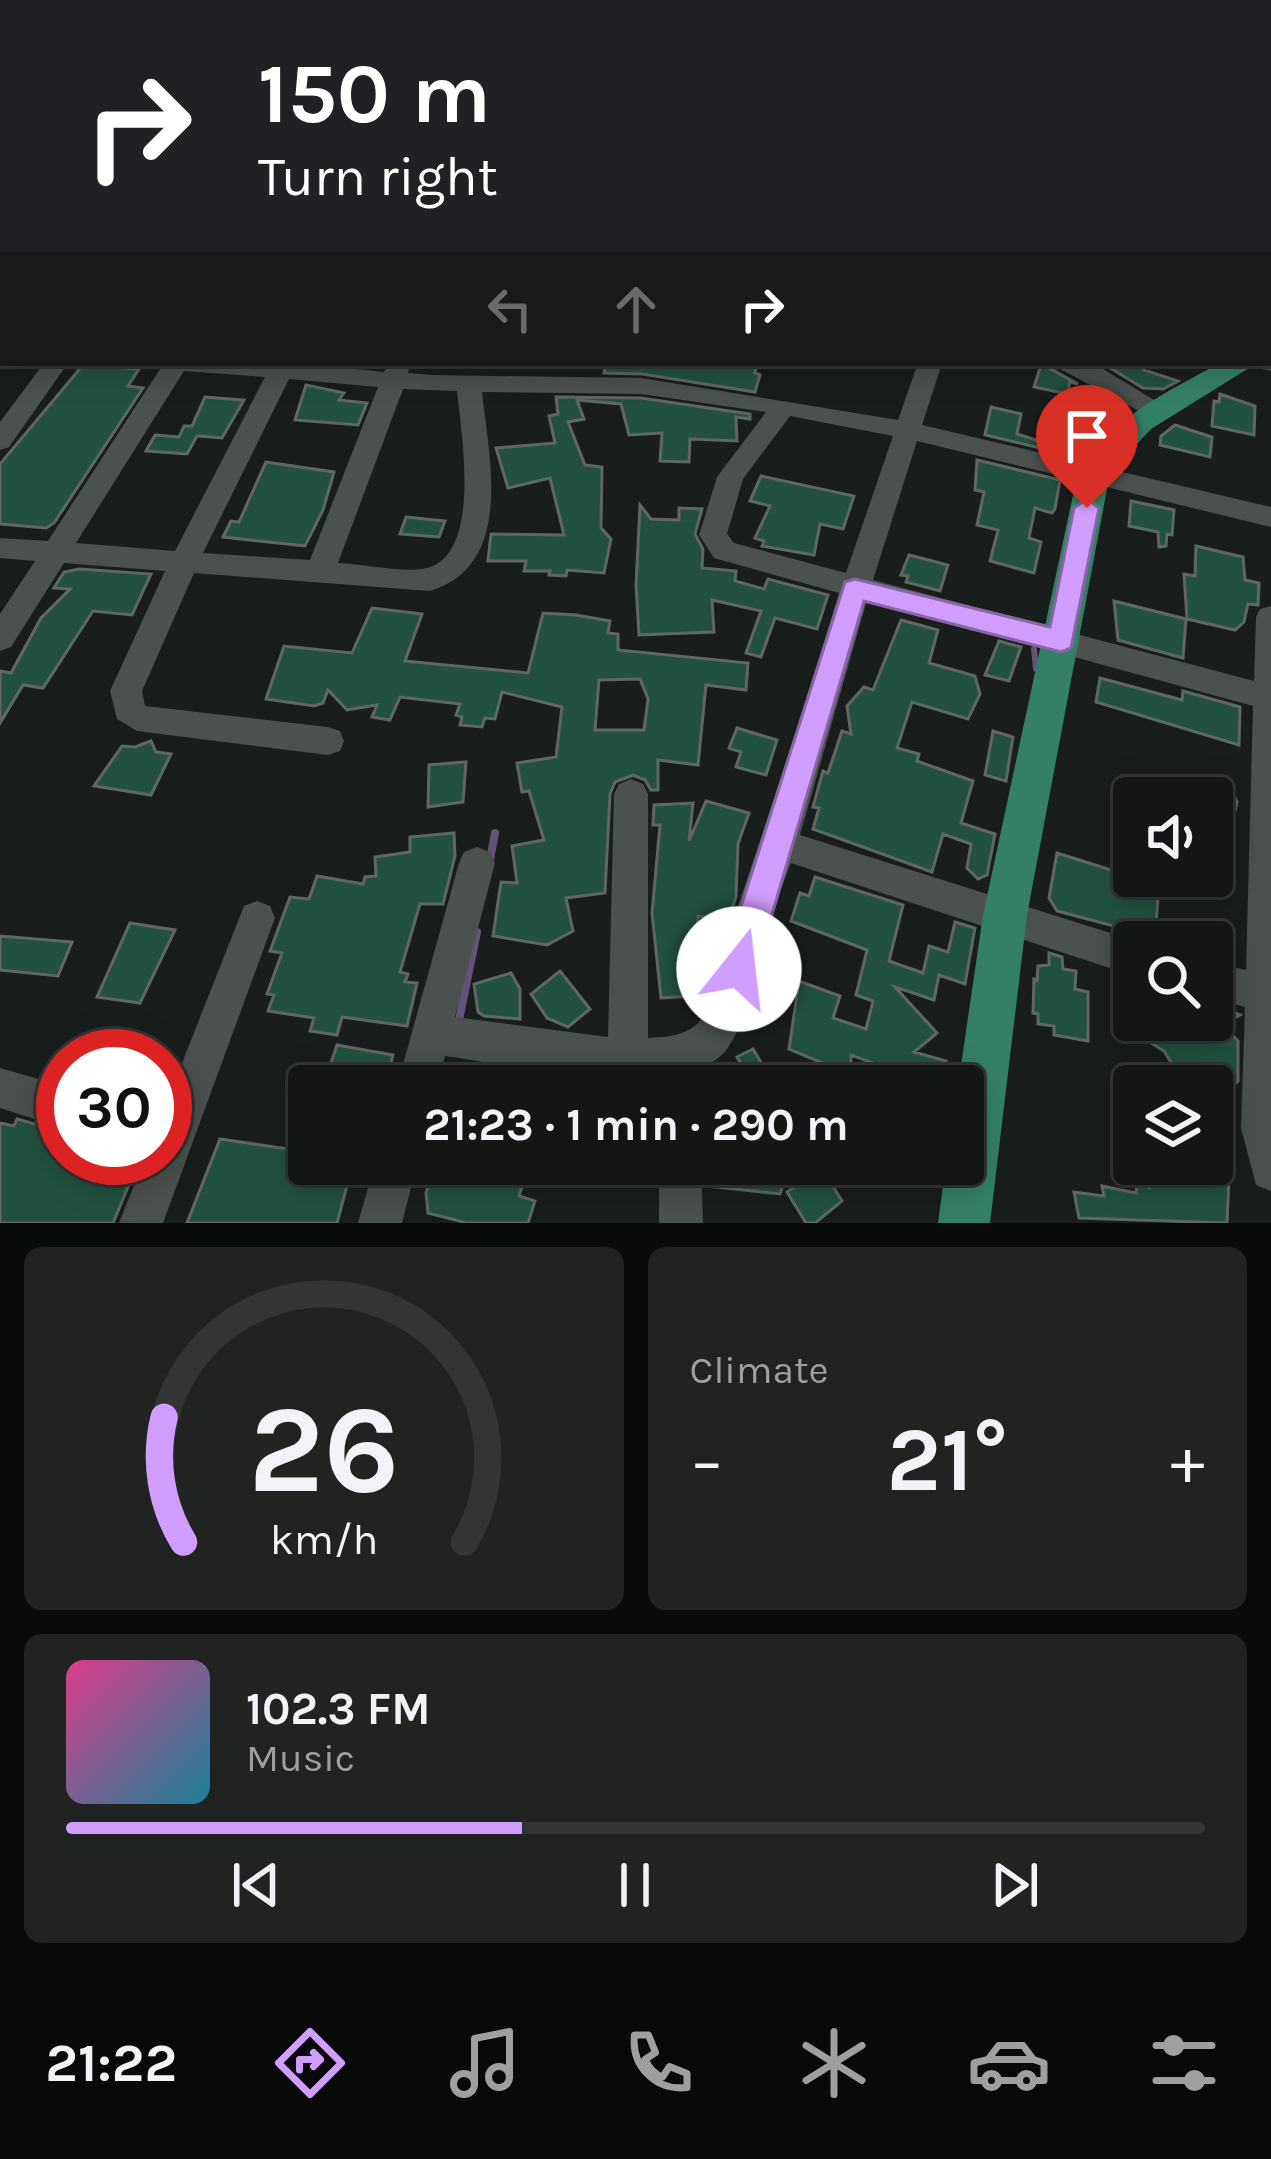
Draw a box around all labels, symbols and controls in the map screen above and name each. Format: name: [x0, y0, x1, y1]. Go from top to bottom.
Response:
text: 150 m: [258, 45, 491, 143]
icon: right: [60, 48, 216, 204]
text: Turn right: [258, 145, 498, 209]
icon: left: [477, 276, 543, 342]
icon: ahead: [603, 276, 669, 342]
icon: right: [729, 276, 795, 342]
pin: [1036, 385, 1138, 508]
icon: arrive: [1054, 403, 1120, 469]
map controls: [1113, 777, 1233, 1185]
button: sound: [1113, 777, 1233, 897]
position arrow: [676, 906, 802, 1032]
button: search: [1113, 921, 1233, 1041]
speed limit sign: 30: [36, 1029, 192, 1185]
button: layers: [1113, 1065, 1233, 1185]
text: 21:23 · 1 min · 290 m: [423, 1099, 849, 1151]
text: Climate: [690, 1347, 829, 1393]
text: 26: [248, 1377, 399, 1522]
text: 21°: [886, 1407, 1008, 1513]
text: −: [690, 1422, 724, 1500]
text: +: [1170, 1422, 1205, 1500]
text: km/h: [269, 1514, 378, 1564]
text: 102.3 FM: [246, 1683, 431, 1735]
text: Music: [246, 1735, 355, 1781]
icon: previous: [223, 1852, 289, 1918]
icon: pause: [602, 1852, 668, 1918]
icon: next: [982, 1852, 1048, 1918]
icon: directions: [268, 2021, 352, 2105]
icon: music: [443, 2021, 527, 2105]
icon: phone: [617, 2021, 701, 2105]
icon: climate: [792, 2021, 876, 2105]
icon: car: [967, 2021, 1051, 2105]
icon: filters: [1142, 2021, 1226, 2105]
text: 21:22: [45, 2031, 177, 2095]

